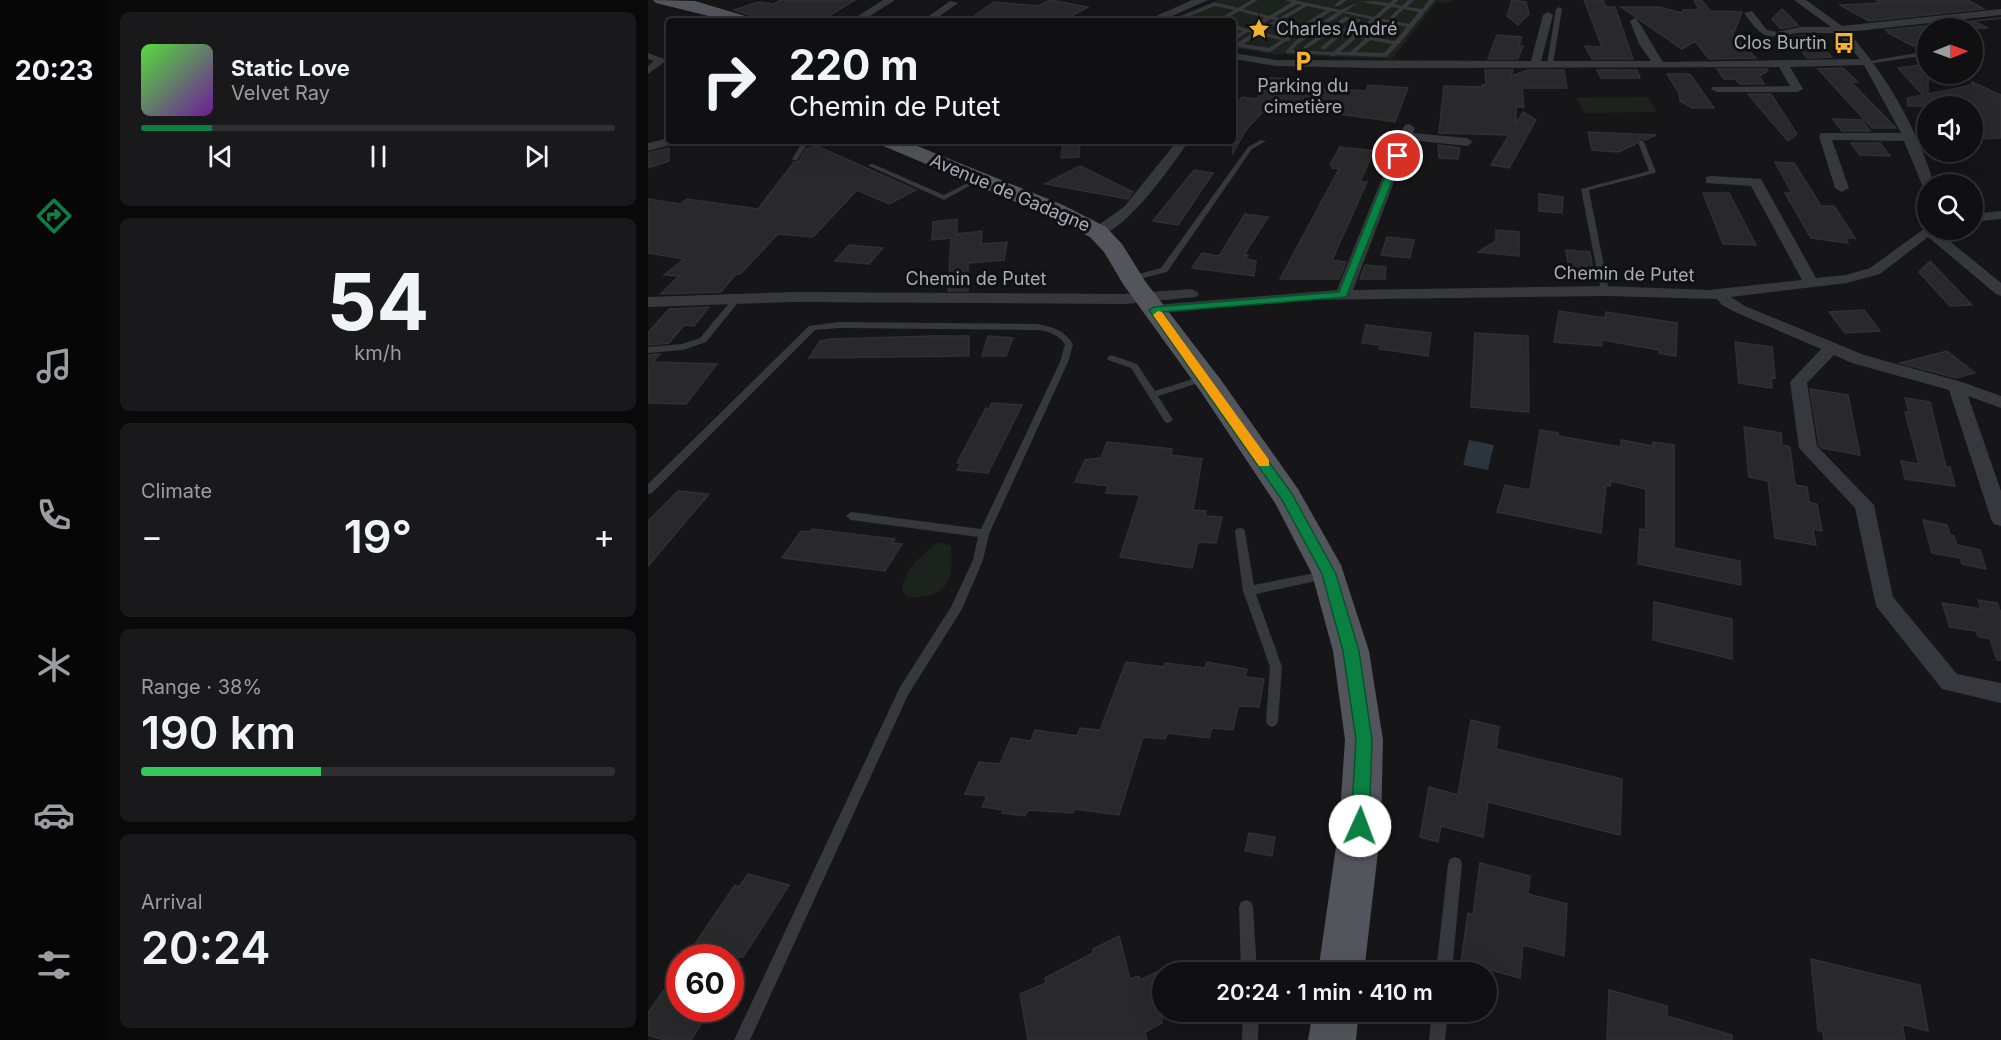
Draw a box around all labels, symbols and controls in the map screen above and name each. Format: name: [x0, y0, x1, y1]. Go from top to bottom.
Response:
place icon: Charles André: [1247, 17, 1271, 41]
place label: Charles André: [1276, 18, 1397, 39]
north arrow: [1917, 18, 1983, 84]
map controls: [1917, 18, 1983, 240]
bus stop icon: Clos Burtin: [1832, 31, 1856, 55]
place label: Clos Burtin: [1734, 32, 1827, 53]
text: 220 m: [789, 39, 919, 90]
icon: right: [690, 42, 768, 120]
parking icon: Parking du cimetière: [1291, 49, 1315, 73]
text: 20:23: [15, 54, 93, 87]
text: Static Love: [231, 55, 350, 81]
place label: Parking du cimetière: [1257, 75, 1349, 117]
text: Velvet Ray: [231, 81, 330, 105]
text: Chemin de Putet: [789, 90, 1000, 123]
button: sound: [1917, 96, 1983, 162]
pin: [1372, 130, 1423, 181]
icon: arrive: [1381, 139, 1414, 172]
icon: previous: [204, 140, 237, 173]
icon: pause: [362, 140, 395, 173]
icon: next: [520, 140, 553, 173]
street label: Avenue de Gadagne: [927, 149, 1093, 236]
button: search: [1917, 174, 1983, 240]
icon: directions: [33, 195, 75, 237]
text: 54: [327, 254, 429, 349]
street label: Chemin de Putet: [1553, 262, 1695, 285]
street label: Chemin de Putet: [906, 268, 1047, 289]
text: km/h: [354, 341, 402, 365]
icon: music: [33, 345, 75, 387]
text: Climate: [141, 479, 212, 503]
icon: phone: [33, 494, 75, 536]
text: 19°: [344, 509, 412, 564]
text: −: [141, 516, 163, 556]
text: +: [593, 516, 615, 556]
icon: climate: [33, 644, 75, 686]
text: Range · 38%: [141, 675, 262, 699]
text: 190 km: [141, 705, 296, 760]
icon: car: [33, 794, 75, 836]
position arrow: [1328, 794, 1392, 858]
text: Arrival: [141, 890, 203, 914]
text: 20:24: [141, 920, 270, 975]
icon: filters: [33, 944, 75, 986]
speed limit sign: 60: [666, 944, 744, 1022]
text: 20:24 · 1 min · 410 m: [1216, 979, 1433, 1005]

